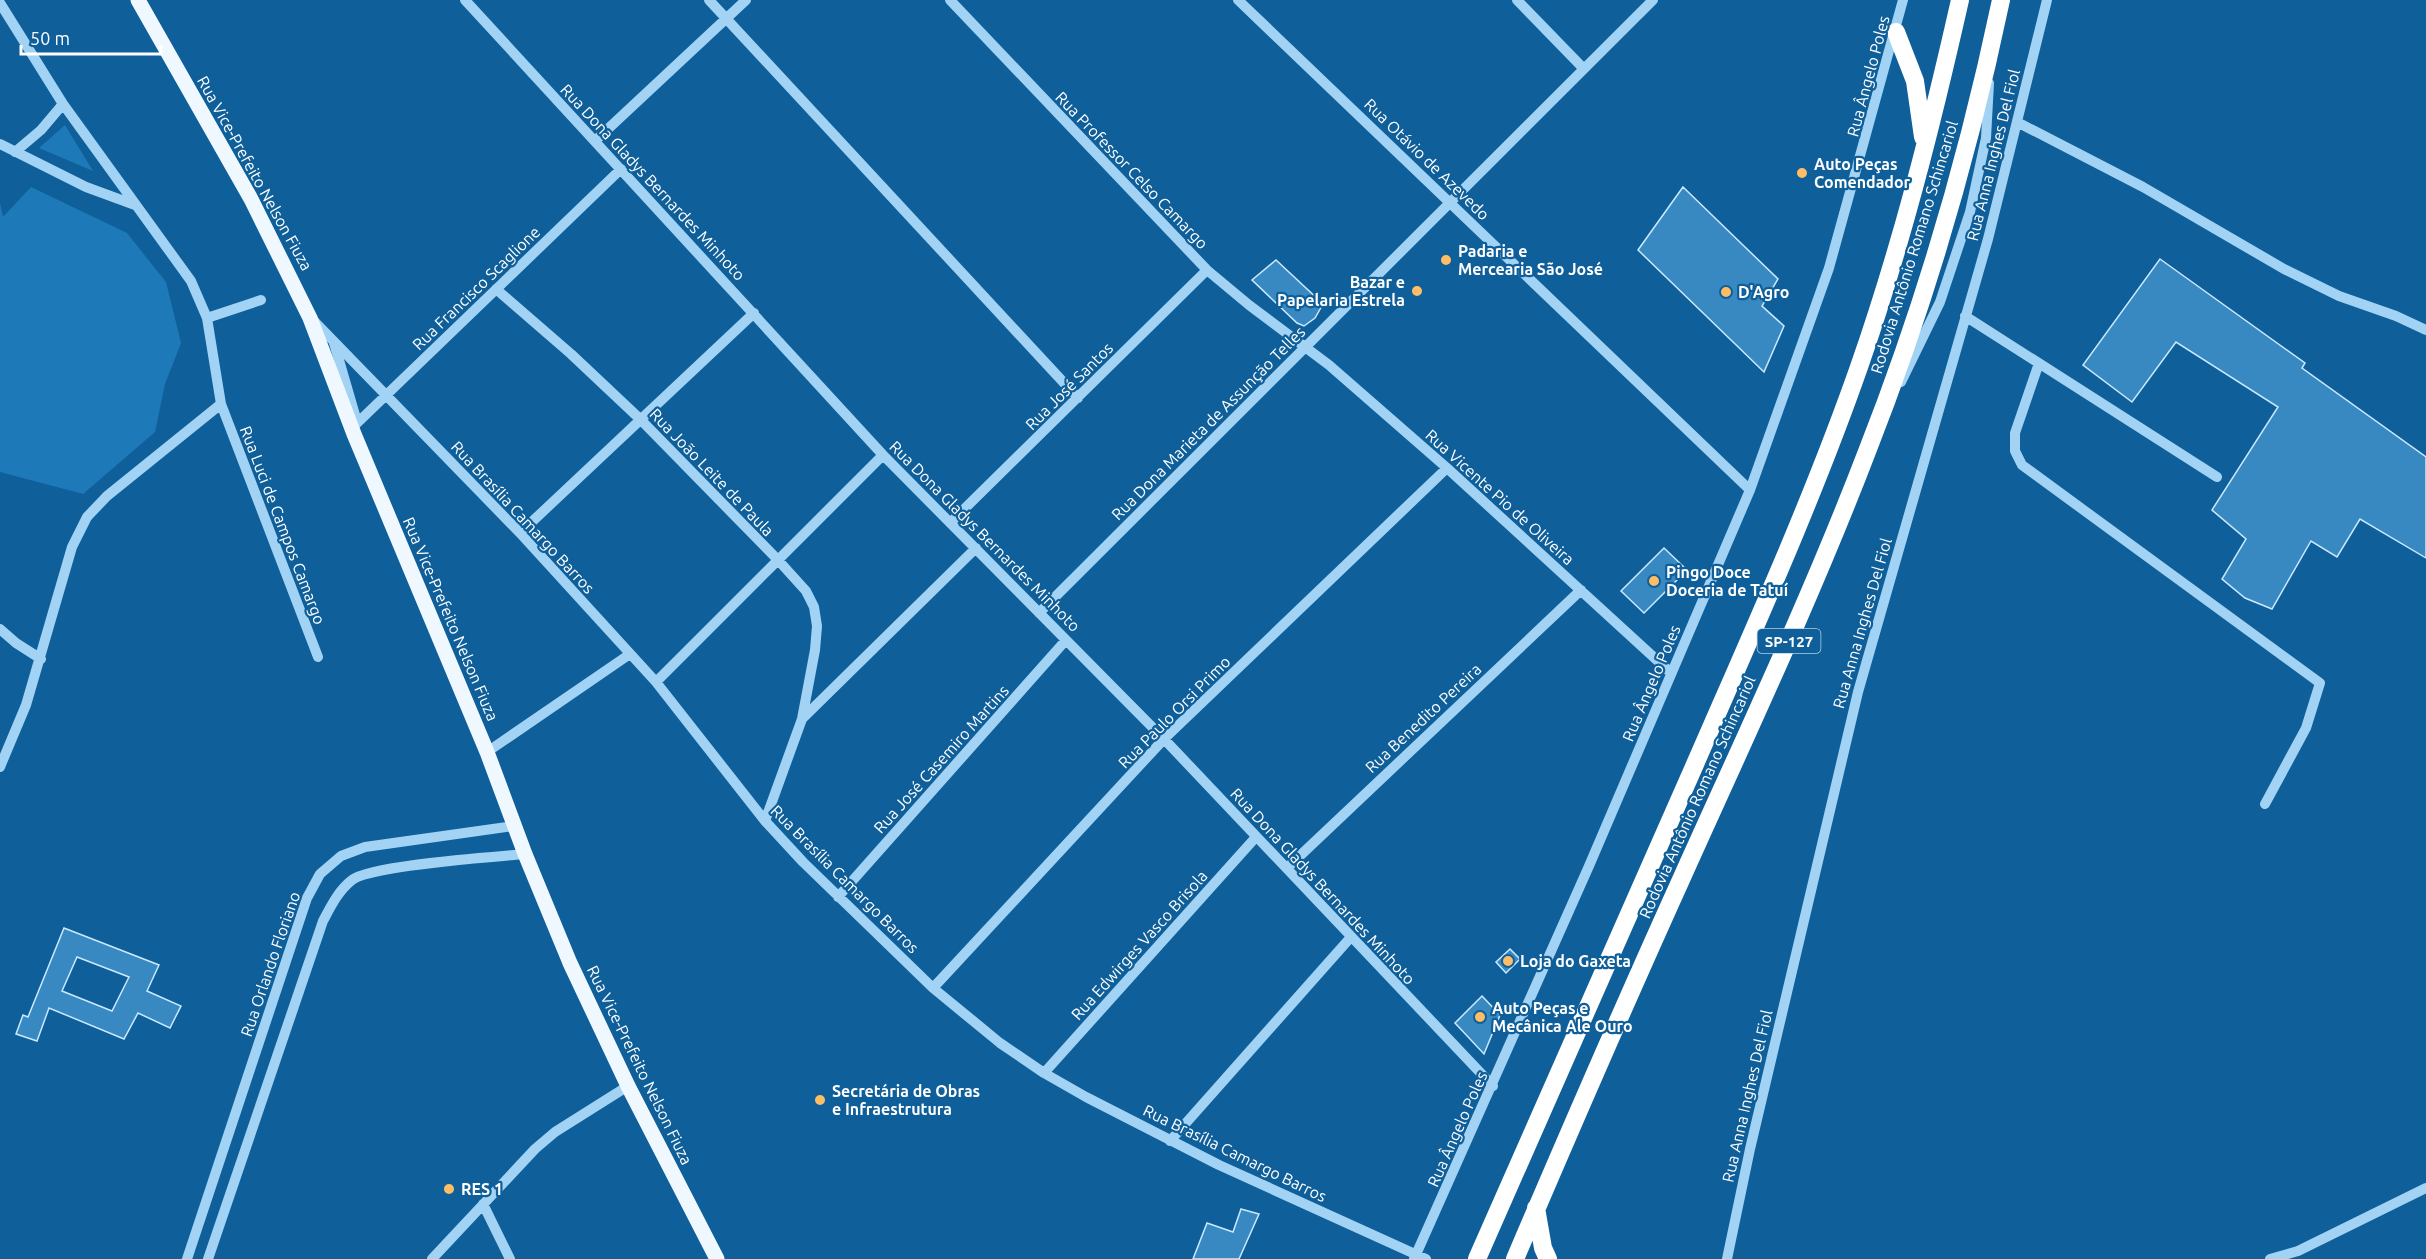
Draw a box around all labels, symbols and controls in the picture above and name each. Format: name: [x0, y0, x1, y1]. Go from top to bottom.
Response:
street label: Rua Ângelo Poles: [1842, 13, 1893, 138]
scale bar: [21, 18, 160, 56]
text: 50 m: [30, 28, 70, 48]
street label: Rua Anna Inghes Del Fiol: [1963, 67, 2023, 243]
street label: Rua Vice-Prefeito Nelson Fiuza: [194, 73, 316, 273]
street label: Rua Dona Gladys Bernardes Minhoto: [557, 80, 749, 284]
street label: Rua Professor Celso Camargo: [1052, 88, 1212, 252]
street label: Rua Otávio de Azevedo: [1361, 95, 1493, 223]
street label: Rodovia Antônio Romano Schincariol: [1867, 118, 1961, 376]
place label: Auto Peças Comendador: [1814, 155, 1911, 191]
marker: Auto Peças Comendador: [1795, 166, 1809, 180]
street label: Rua Francisco Scaglione: [409, 223, 543, 353]
place label: Padaria e Mercearia São José: [1458, 242, 1603, 278]
marker: Padaria e Mercearia São José: [1439, 253, 1453, 267]
place label: Bazar e Papelaria Estrela: [1277, 273, 1405, 309]
place label: D'Agro: [1738, 283, 1789, 301]
marker: Bazar e Papelaria Estrela: [1410, 284, 1424, 298]
marker: D'Agro: [1719, 285, 1733, 299]
street label: Rua Dona Marieta de Assunção Telles: [1108, 323, 1308, 523]
street label: Rua José Santos: [1022, 339, 1116, 433]
street label: Rua João Leite de Paula: [646, 405, 778, 539]
street label: Rua Luci de Campos Camargo: [237, 423, 329, 627]
street label: Rua Vicente Pio de Oliveira: [1422, 426, 1578, 568]
street label: Rua Brasília Camargo Barros: [448, 437, 598, 597]
street label: Rua Dona Gladys Bernardes Minhoto: [886, 437, 1084, 635]
street label: Rua Vice-Prefeito Nelson Fiuza: [400, 514, 502, 724]
street label: Rua Anna Inghes Del Fiol: [1829, 536, 1895, 710]
place label: Pingo Doce Doceria de Tatuí: [1666, 563, 1789, 599]
marker: Pingo Doce Doceria de Tatuí: [1647, 574, 1661, 588]
street label: Rua Ângelo Poles: [1617, 622, 1684, 744]
road number: SP-127: [1758, 629, 1820, 653]
street label: Rua Paulo Orsi Primo: [1114, 652, 1234, 772]
street label: Rua Benedito Pereira: [1361, 660, 1485, 776]
street label: Rodovia Antônio Romano Schincariol: [1635, 673, 1759, 921]
street label: Rua José Casemiro Martins: [870, 681, 1012, 837]
street label: Rua Dona Gladys Bernardes Minhoto: [1227, 784, 1419, 988]
street label: Rua Brasília Camargo Barros: [767, 801, 923, 957]
street label: Rua Edwirges Vasco Brisola: [1067, 867, 1211, 1023]
street label: Rua Orlando Floriano: [237, 889, 303, 1039]
place label: Loja do Gaxeta: [1520, 952, 1631, 970]
marker: Loja do Gaxeta: [1501, 954, 1515, 968]
street label: Rua Vice-Prefeito Nelson Fiuza: [584, 962, 696, 1168]
place label: Auto Peças e Mecânica Ale Ouro: [1492, 999, 1633, 1035]
street label: Rua Anna Inghes Del Fiol: [1718, 1008, 1776, 1184]
marker: Auto Peças e Mecânica Ale Ouro: [1473, 1010, 1487, 1024]
street label: Rua Ângelo Poles: [1423, 1068, 1491, 1190]
place label: Secretária de Obras e Infraestrutura: [832, 1082, 980, 1118]
marker: Secretária de Obras e Infraestrutura: [813, 1093, 827, 1107]
street label: Rua Brasília Camargo Barros: [1141, 1101, 1329, 1205]
place label: RES 1: [461, 1180, 503, 1198]
marker: RES 1: [442, 1182, 456, 1196]

